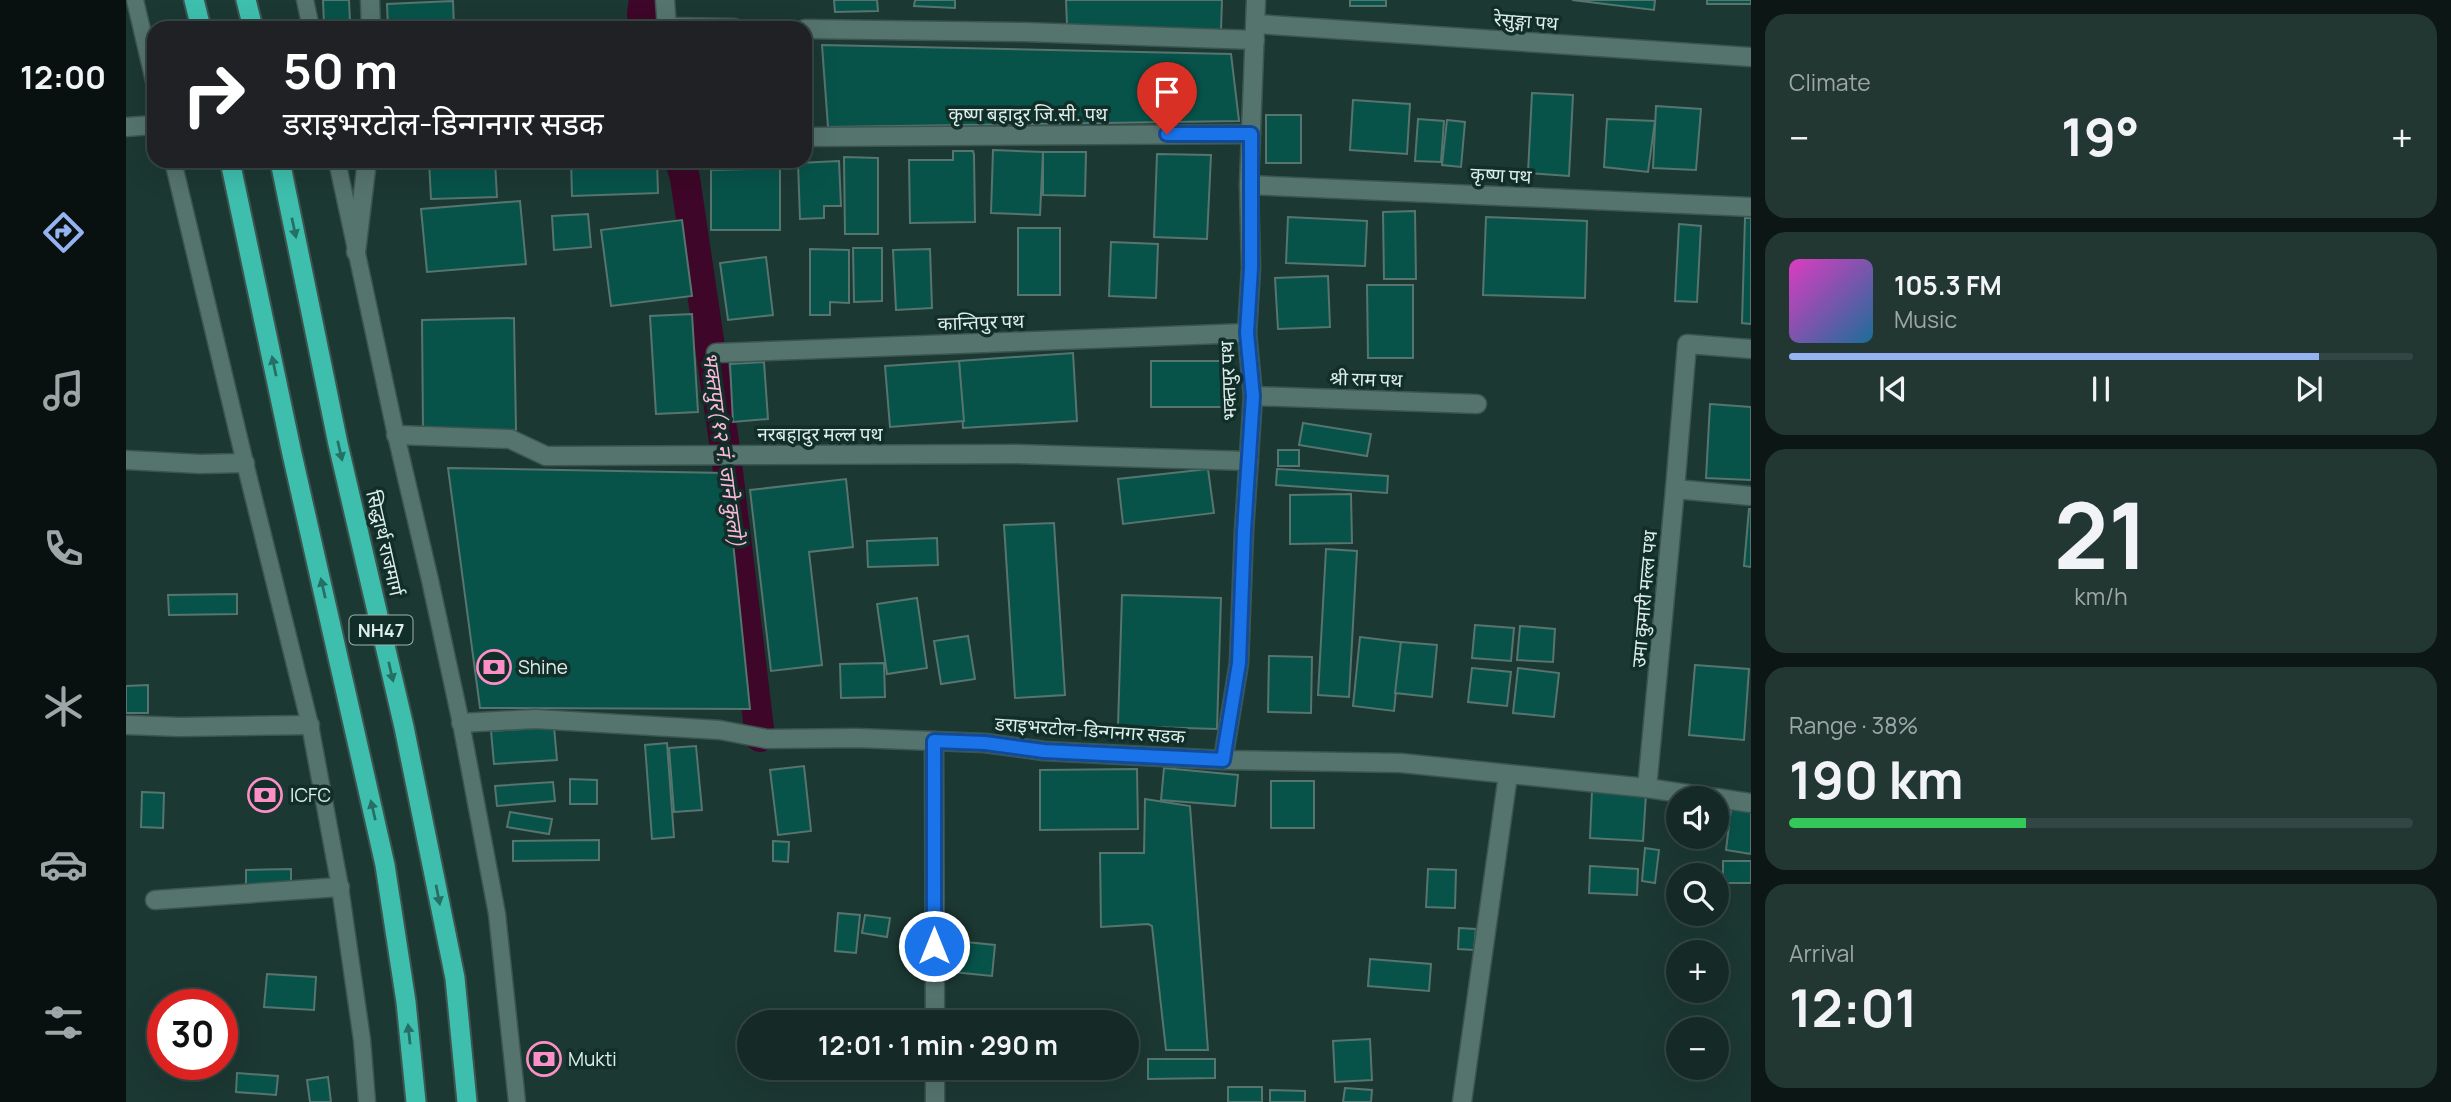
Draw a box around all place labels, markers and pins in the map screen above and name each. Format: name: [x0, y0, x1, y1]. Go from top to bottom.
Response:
pin: [1137, 62, 1197, 134]
bank icon: Shine: [475, 648, 513, 686]
place label: Shine: [518, 654, 568, 680]
bank icon: ICFC: [246, 776, 284, 814]
place label: ICFC: [290, 782, 331, 808]
bank icon: Mukti: [525, 1040, 563, 1078]
place label: Mukti: [568, 1046, 617, 1072]

